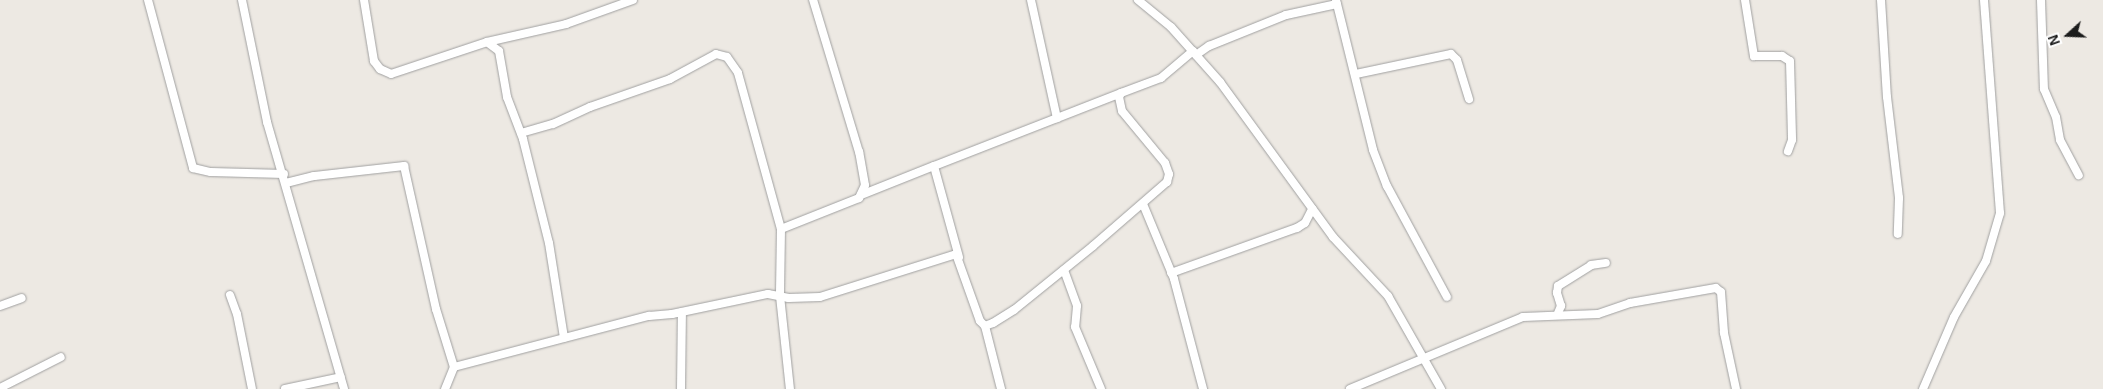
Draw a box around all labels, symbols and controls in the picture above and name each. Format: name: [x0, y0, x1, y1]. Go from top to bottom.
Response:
north arrow: [2043, 10, 2093, 60]
text: N: [2045, 33, 2063, 48]

